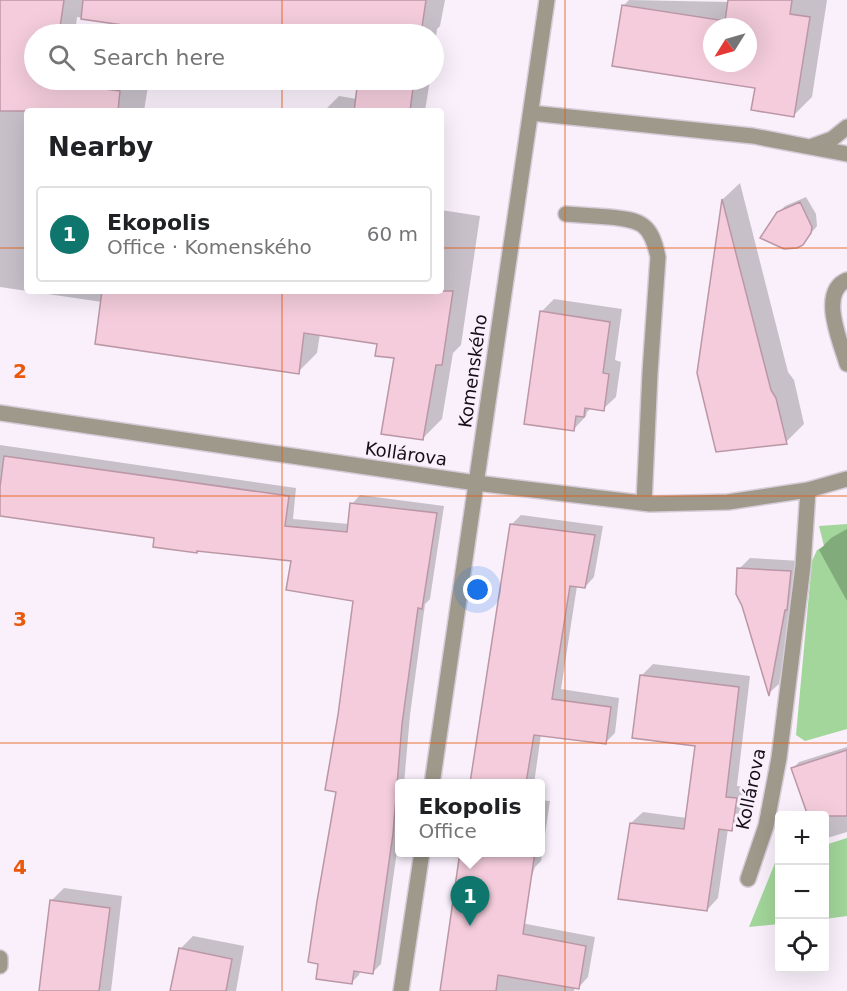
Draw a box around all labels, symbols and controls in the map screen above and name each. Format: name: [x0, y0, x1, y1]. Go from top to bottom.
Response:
north arrow: [703, 18, 757, 72]
search box: [24, 24, 444, 90]
icon: search: [45, 41, 78, 74]
text: Search here: [93, 45, 225, 70]
text: Nearby: [48, 132, 153, 162]
text: Ekopolis: [107, 210, 210, 235]
text: 1: [63, 222, 76, 246]
text: 60 m: [367, 222, 418, 246]
text: Office · Komenského: [107, 235, 312, 259]
street label: Komenského: [454, 313, 491, 429]
text: 2: [13, 359, 27, 383]
street label: Kollárova: [364, 437, 448, 470]
your location: [463, 575, 492, 604]
text: 3: [13, 607, 27, 631]
street label: Kollárova: [732, 746, 769, 832]
popup: [395, 779, 545, 857]
text: Ekopolis: [418, 794, 522, 819]
map controls: [775, 811, 829, 973]
button: +: [775, 811, 829, 865]
text: Office: [418, 819, 477, 843]
text: 4: [13, 855, 27, 879]
button: −: [775, 865, 829, 919]
pin: 1: [450, 876, 490, 926]
button: locate: [775, 919, 829, 973]

